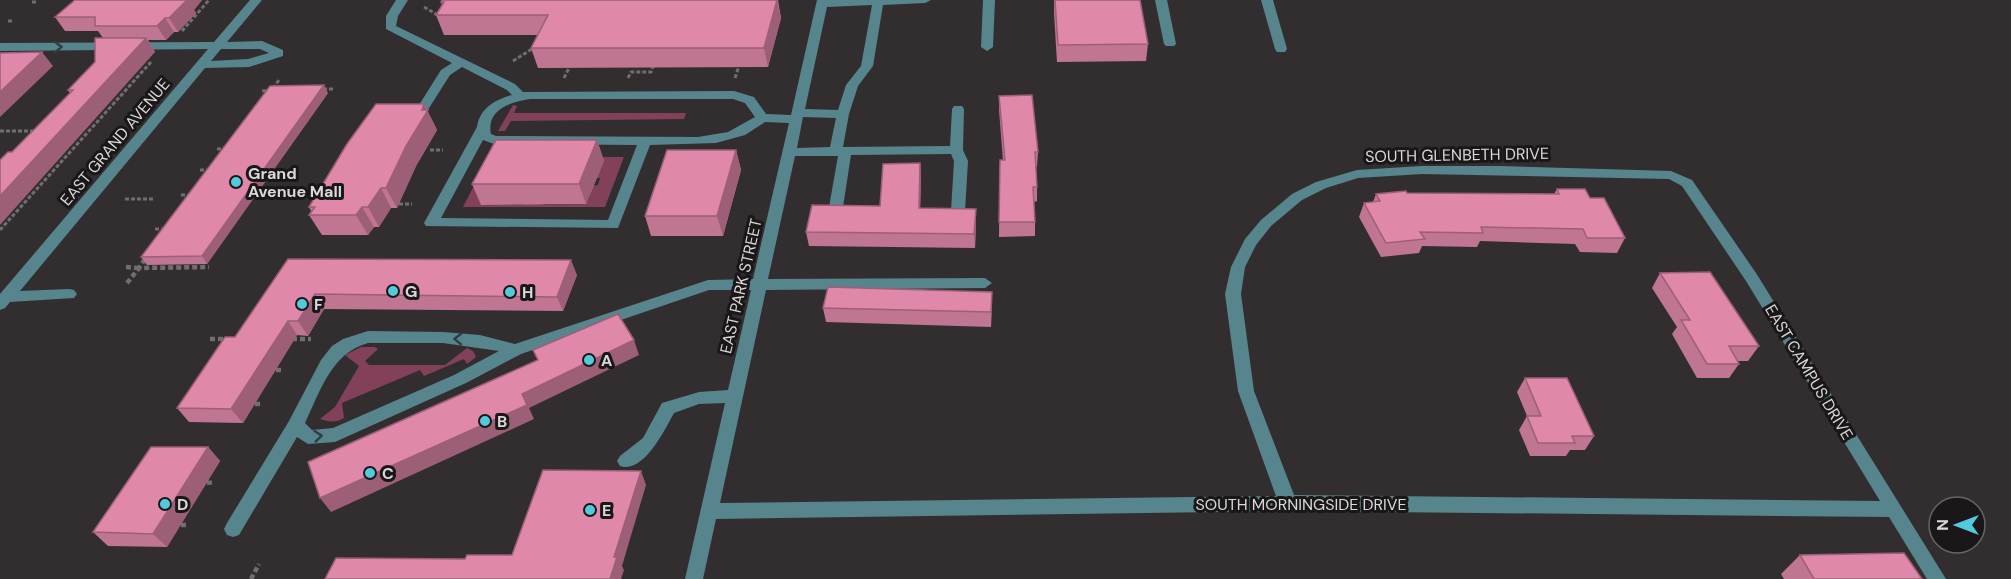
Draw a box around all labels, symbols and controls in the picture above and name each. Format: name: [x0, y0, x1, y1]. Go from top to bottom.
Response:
one-way arrow: [54, 40, 63, 53]
street label: EAST GRAND AVENUE: [56, 74, 174, 210]
street label: SOUTH GLENBETH DRIVE: [1365, 143, 1549, 167]
place label: Grand Avenue Mall: [248, 163, 342, 202]
marker: Grand Avenue Mall: [229, 175, 243, 189]
street label: EAST PARK STREET: [715, 216, 767, 356]
place label: G: [405, 281, 417, 302]
place label: H: [522, 282, 533, 303]
marker: G: [386, 284, 400, 298]
marker: H: [503, 285, 517, 299]
place label: F: [314, 294, 323, 315]
marker: F: [295, 297, 309, 311]
street label: EAST CAMPUS DRIVE: [1760, 300, 1858, 444]
one-way arrow: [453, 333, 462, 346]
place label: A: [601, 350, 612, 371]
marker: A: [582, 353, 596, 367]
place label: B: [497, 411, 507, 432]
marker: B: [478, 414, 492, 428]
one-way arrow: [314, 430, 323, 443]
place label: C: [382, 463, 394, 484]
marker: C: [363, 466, 377, 480]
place label: D: [177, 494, 188, 515]
street label: SOUTH MORNINGSIDE DRIVE: [1196, 494, 1406, 515]
north arrow: [1927, 495, 1987, 555]
marker: D: [158, 497, 172, 511]
place label: E: [602, 500, 611, 521]
marker: E: [583, 503, 597, 517]
text: N: [1932, 519, 1953, 531]

